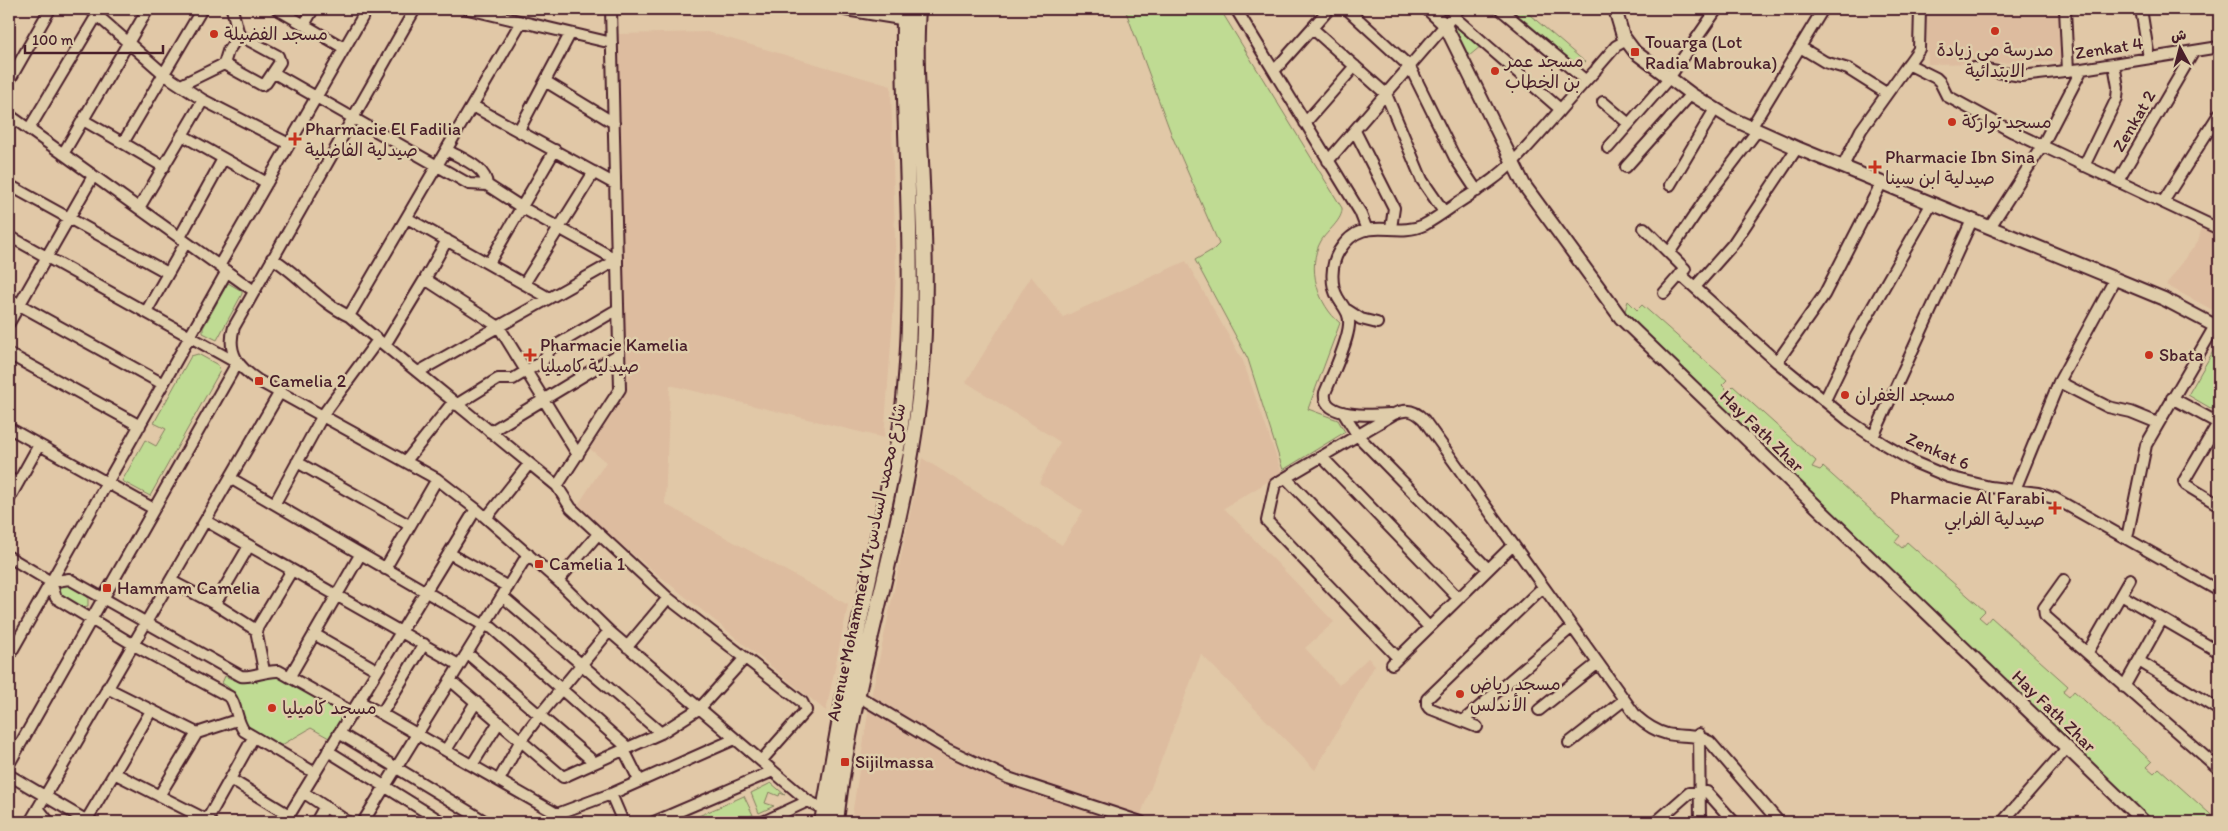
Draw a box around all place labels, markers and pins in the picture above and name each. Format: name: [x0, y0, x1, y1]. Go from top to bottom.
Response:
place label: مسجد الفضيلة: [224, 23, 328, 45]
marker: مدرسة مي زيادة الابتدائية: [1989, 25, 2001, 37]
marker: مسجد الفضيلة: [208, 28, 220, 40]
place label: Touarga (Lot Radia Mabrouka): [1645, 31, 1777, 74]
place label: مدرسة مي زيادة الابتدائية: [1936, 39, 2054, 82]
marker: Touarga (Lot Radia Mabrouka): [1629, 46, 1641, 58]
place label: مسجد عمر بن الخطاب: [1503, 50, 1584, 93]
marker: مسجد عمر بن الخطاب: [1489, 65, 1501, 77]
place label: مسجد تواركة: [1962, 111, 2052, 134]
marker: مسجد تواركة: [1946, 116, 1958, 128]
place label: Pharmacie El Fadilia صيدلية الفاضلية: [305, 118, 461, 161]
marker: Pharmacie El Fadilia صيدلية الفاضلية: [289, 133, 301, 145]
place label: Pharmacie Ibn Sina صيدلية ابن سينا: [1885, 146, 2035, 189]
marker: Pharmacie Ibn Sina صيدلية ابن سينا: [1869, 161, 1881, 173]
place label: Pharmacie Kamelia صيدلية كاميليا: [540, 334, 688, 377]
place label: Sbata: [2159, 344, 2204, 366]
marker: Pharmacie Kamelia صيدلية كاميليا: [524, 349, 536, 361]
marker: Sbata: [2143, 349, 2155, 361]
place label: Camelia 2: [269, 370, 347, 392]
marker: Camelia 2: [253, 375, 265, 387]
place label: مسجد الغفران: [1855, 384, 1955, 406]
marker: مسجد الغفران: [1839, 389, 1851, 401]
place label: Pharmacie Al Farabi صيدلية الفرابي: [1890, 487, 2045, 535]
marker: Pharmacie Al Farabi صيدلية الفرابي: [2049, 502, 2061, 514]
place label: Camelia 1: [549, 553, 625, 575]
marker: Camelia 1: [533, 558, 545, 570]
place label: Hammam Camelia: [117, 577, 261, 599]
marker: Hammam Camelia: [101, 582, 113, 594]
place label: مسجد رياض الأندلس: [1470, 673, 1561, 716]
marker: مسجد رياض الأندلس: [1454, 688, 1466, 700]
place label: مسجد كاميليا: [282, 697, 377, 719]
marker: مسجد كاميليا: [266, 702, 278, 714]
place label: Sijilmassa: [855, 751, 934, 773]
marker: Sijilmassa: [839, 756, 851, 768]

